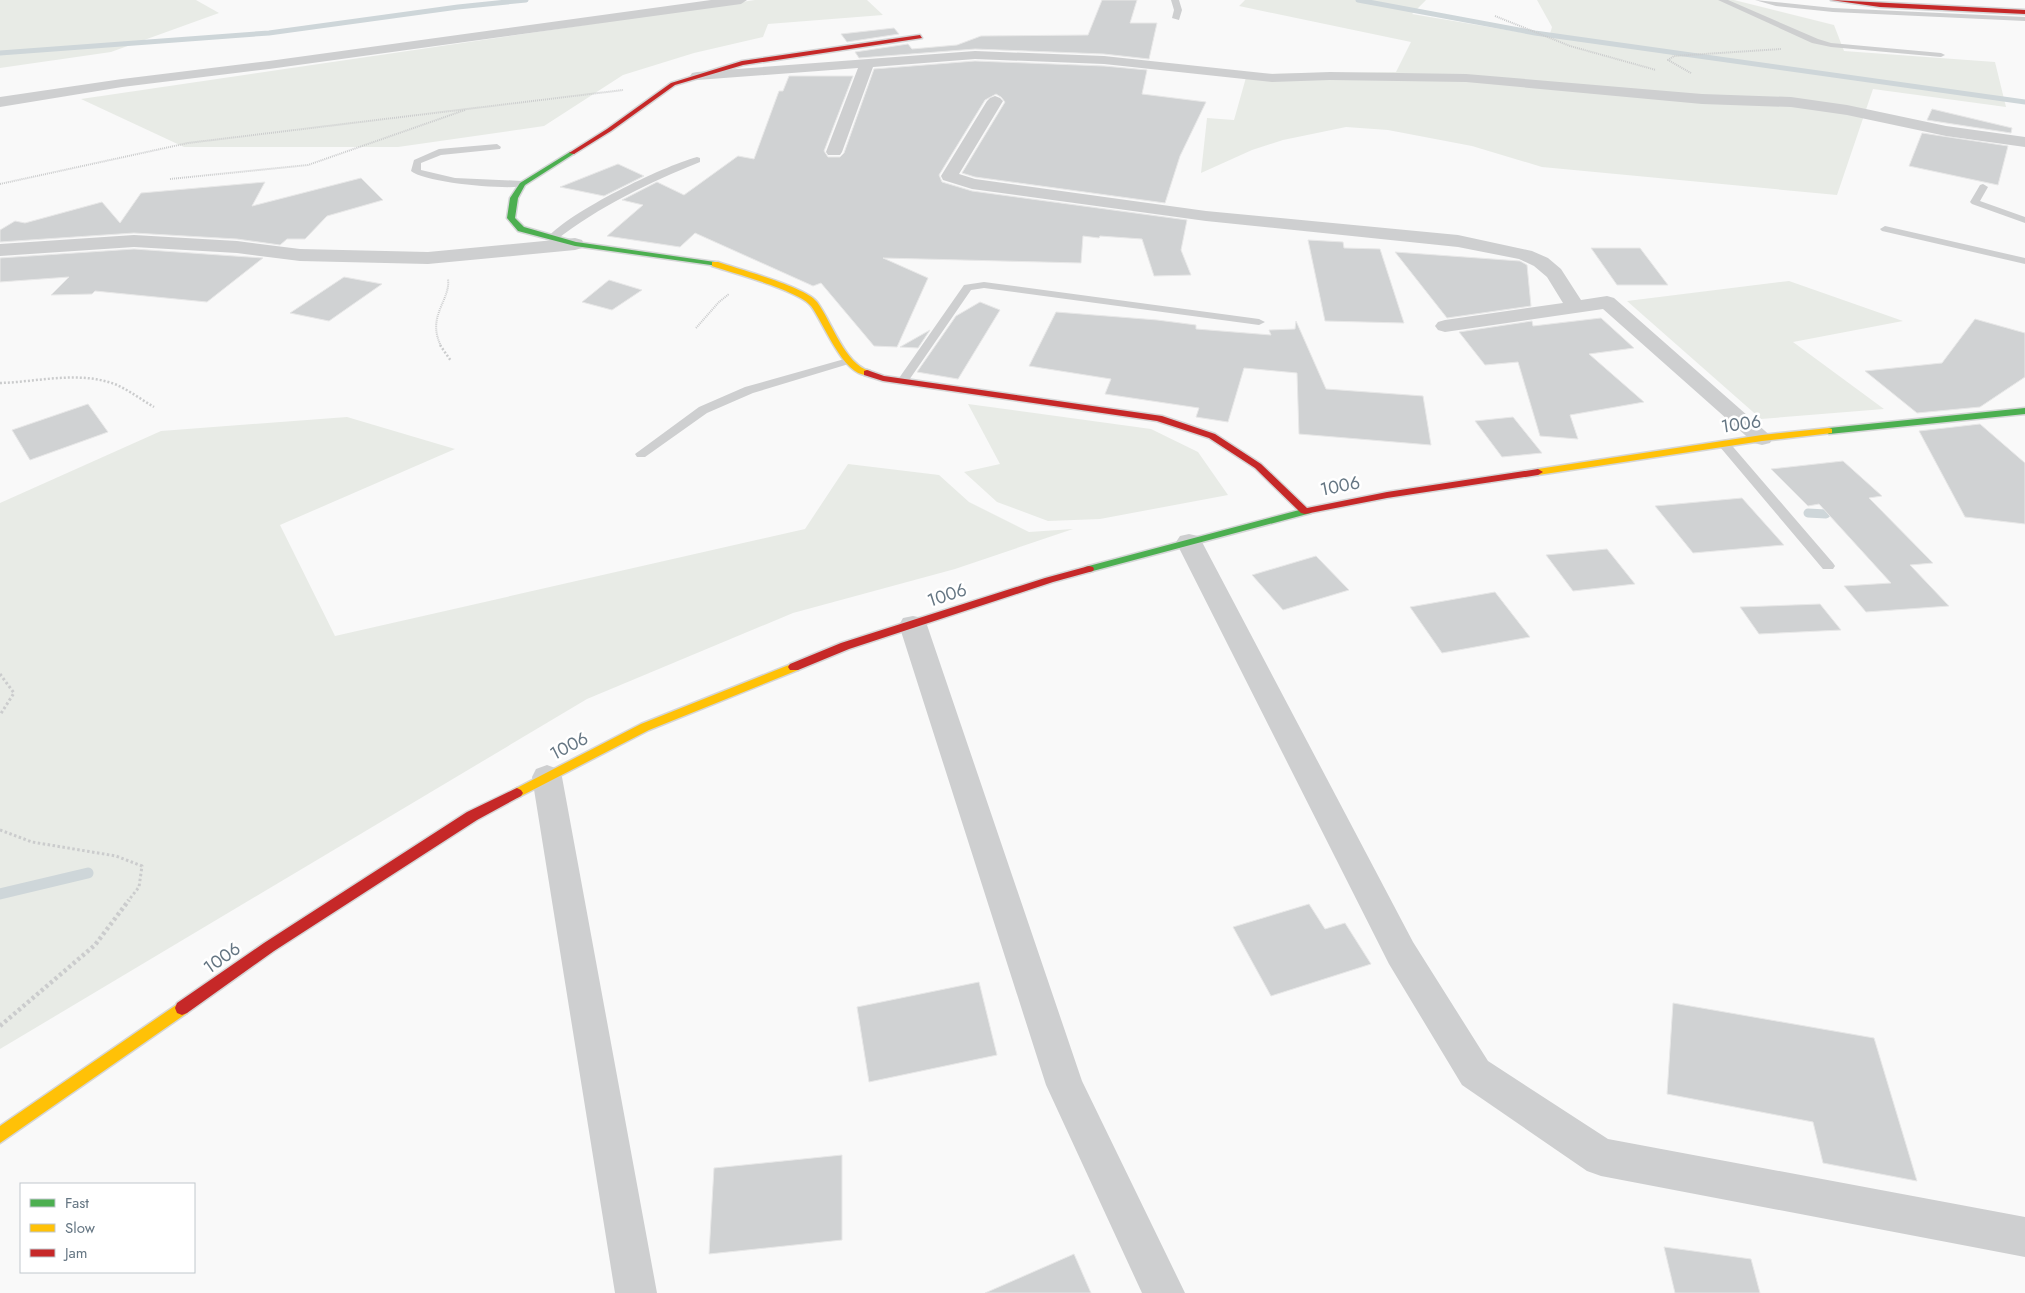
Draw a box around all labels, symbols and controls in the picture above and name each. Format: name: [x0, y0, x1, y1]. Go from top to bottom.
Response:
street label: 1006: [1719, 408, 1763, 440]
street label: 1006: [1318, 469, 1362, 503]
street label: 1006: [924, 576, 970, 614]
street label: 1006: [545, 725, 593, 767]
street label: 1006: [198, 936, 246, 980]
legend: [20, 1183, 195, 1273]
text: Fast: [65, 1192, 89, 1214]
text: Slow: [65, 1217, 96, 1239]
text: Jam: [63, 1242, 88, 1264]

